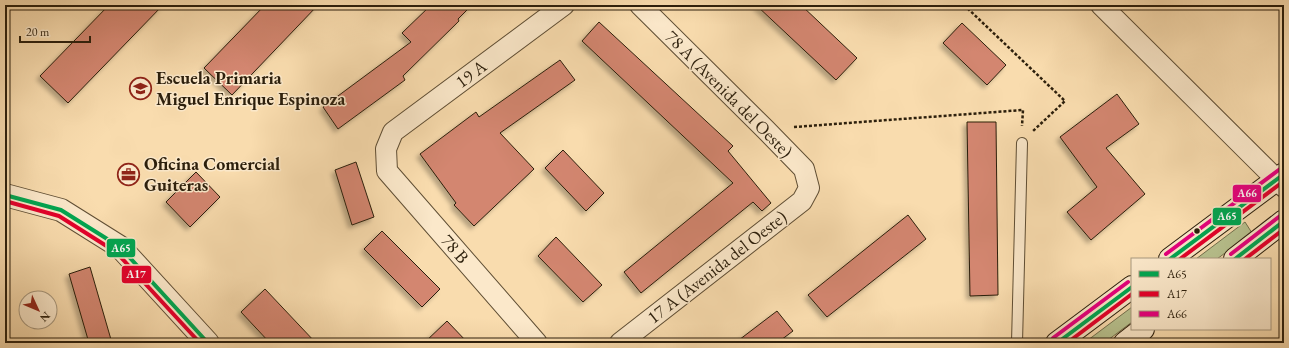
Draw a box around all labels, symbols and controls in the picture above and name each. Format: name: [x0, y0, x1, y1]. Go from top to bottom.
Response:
scale bar: [20, 18, 90, 44]
text: 20 m: [26, 24, 50, 40]
street label: 78 A (Avenida del Oeste): [661, 25, 798, 162]
street label: 19 A: [450, 54, 491, 93]
place label: Escuela Primaria Miguel Enrique Espinoza: [156, 66, 345, 110]
school or university icon: Escuela Primaria Miguel Enrique Espinoza: [127, 75, 153, 101]
place label: Oficina Comercial Guiteras: [144, 152, 280, 196]
office icon: Oficina Comercial Guiteras: [115, 161, 141, 187]
line badge: A66: [1232, 184, 1262, 203]
text: A66: [1236, 186, 1257, 200]
street label: 17 A (Avenida del Oeste): [642, 205, 791, 328]
line badge: A65: [1212, 207, 1242, 226]
text: A65: [1216, 209, 1237, 223]
unlabelled marker: [1192, 226, 1202, 236]
street label: 78 B: [436, 229, 474, 268]
line badge: A65: [106, 238, 136, 258]
text: A65: [110, 241, 131, 255]
legend: [1131, 258, 1271, 330]
line badge: A17: [121, 265, 152, 284]
text: A65: [1166, 266, 1187, 282]
text: A17: [125, 267, 146, 281]
text: A17: [1166, 286, 1187, 302]
north arrow: [18, 290, 58, 330]
text: A66: [1166, 306, 1187, 322]
text: N: [37, 309, 53, 325]

